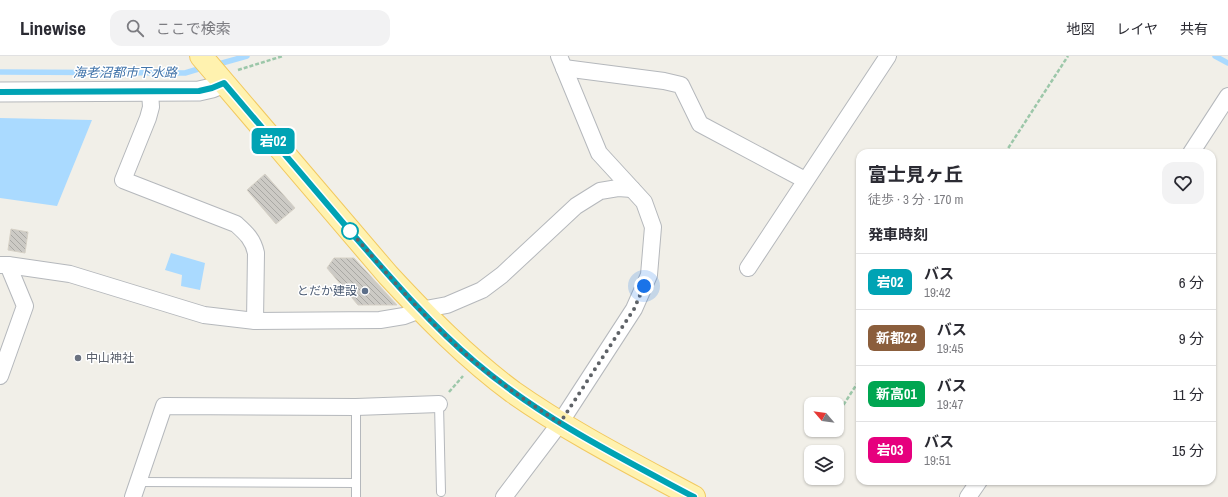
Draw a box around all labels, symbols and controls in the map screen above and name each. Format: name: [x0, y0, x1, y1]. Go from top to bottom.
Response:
search box: [110, 10, 390, 46]
text: Linewise: [20, 15, 86, 41]
icon: search: [124, 17, 146, 39]
text: ここで検索: [156, 18, 231, 39]
text: 地図: [1066, 20, 1094, 38]
text: レイヤ: [1116, 20, 1158, 38]
text: 共有: [1180, 20, 1208, 38]
water label: 海老沼都市下水路: [73, 64, 178, 81]
line badge: 岩02: [250, 128, 296, 154]
text: 岩02: [260, 132, 286, 150]
text: 富士見ヶ丘: [868, 161, 963, 187]
button: heart: [1162, 162, 1204, 204]
text: 徒歩 · 3 分 · 170 m: [868, 191, 963, 208]
unlabelled marker: [341, 222, 359, 240]
text: 発車時刻: [868, 224, 928, 245]
text: バス: [924, 263, 954, 284]
text: 6 分: [1179, 272, 1204, 293]
text: 岩02: [877, 273, 903, 291]
your location: [634, 276, 654, 296]
place label: とだか建設: [297, 283, 357, 299]
text: 19:42: [924, 284, 951, 301]
marker: とだか建設: [360, 286, 370, 296]
text: バス: [937, 319, 967, 340]
text: 9 分: [1179, 328, 1204, 349]
text: 新都22: [876, 329, 917, 347]
text: 19:45: [937, 340, 963, 357]
place label: 中山神社: [86, 350, 134, 366]
marker: 中山神社: [73, 353, 83, 363]
text: バス: [937, 375, 967, 396]
text: 11 分: [1173, 384, 1204, 405]
text: 新高01: [876, 385, 917, 403]
text: 19:47: [937, 396, 963, 413]
north arrow: [804, 397, 844, 437]
map controls: [804, 397, 844, 485]
text: バス: [924, 431, 954, 452]
text: 15 分: [1172, 440, 1204, 461]
text: 岩03: [877, 441, 903, 459]
button: layers: [804, 445, 844, 485]
text: 19:51: [924, 452, 951, 469]

